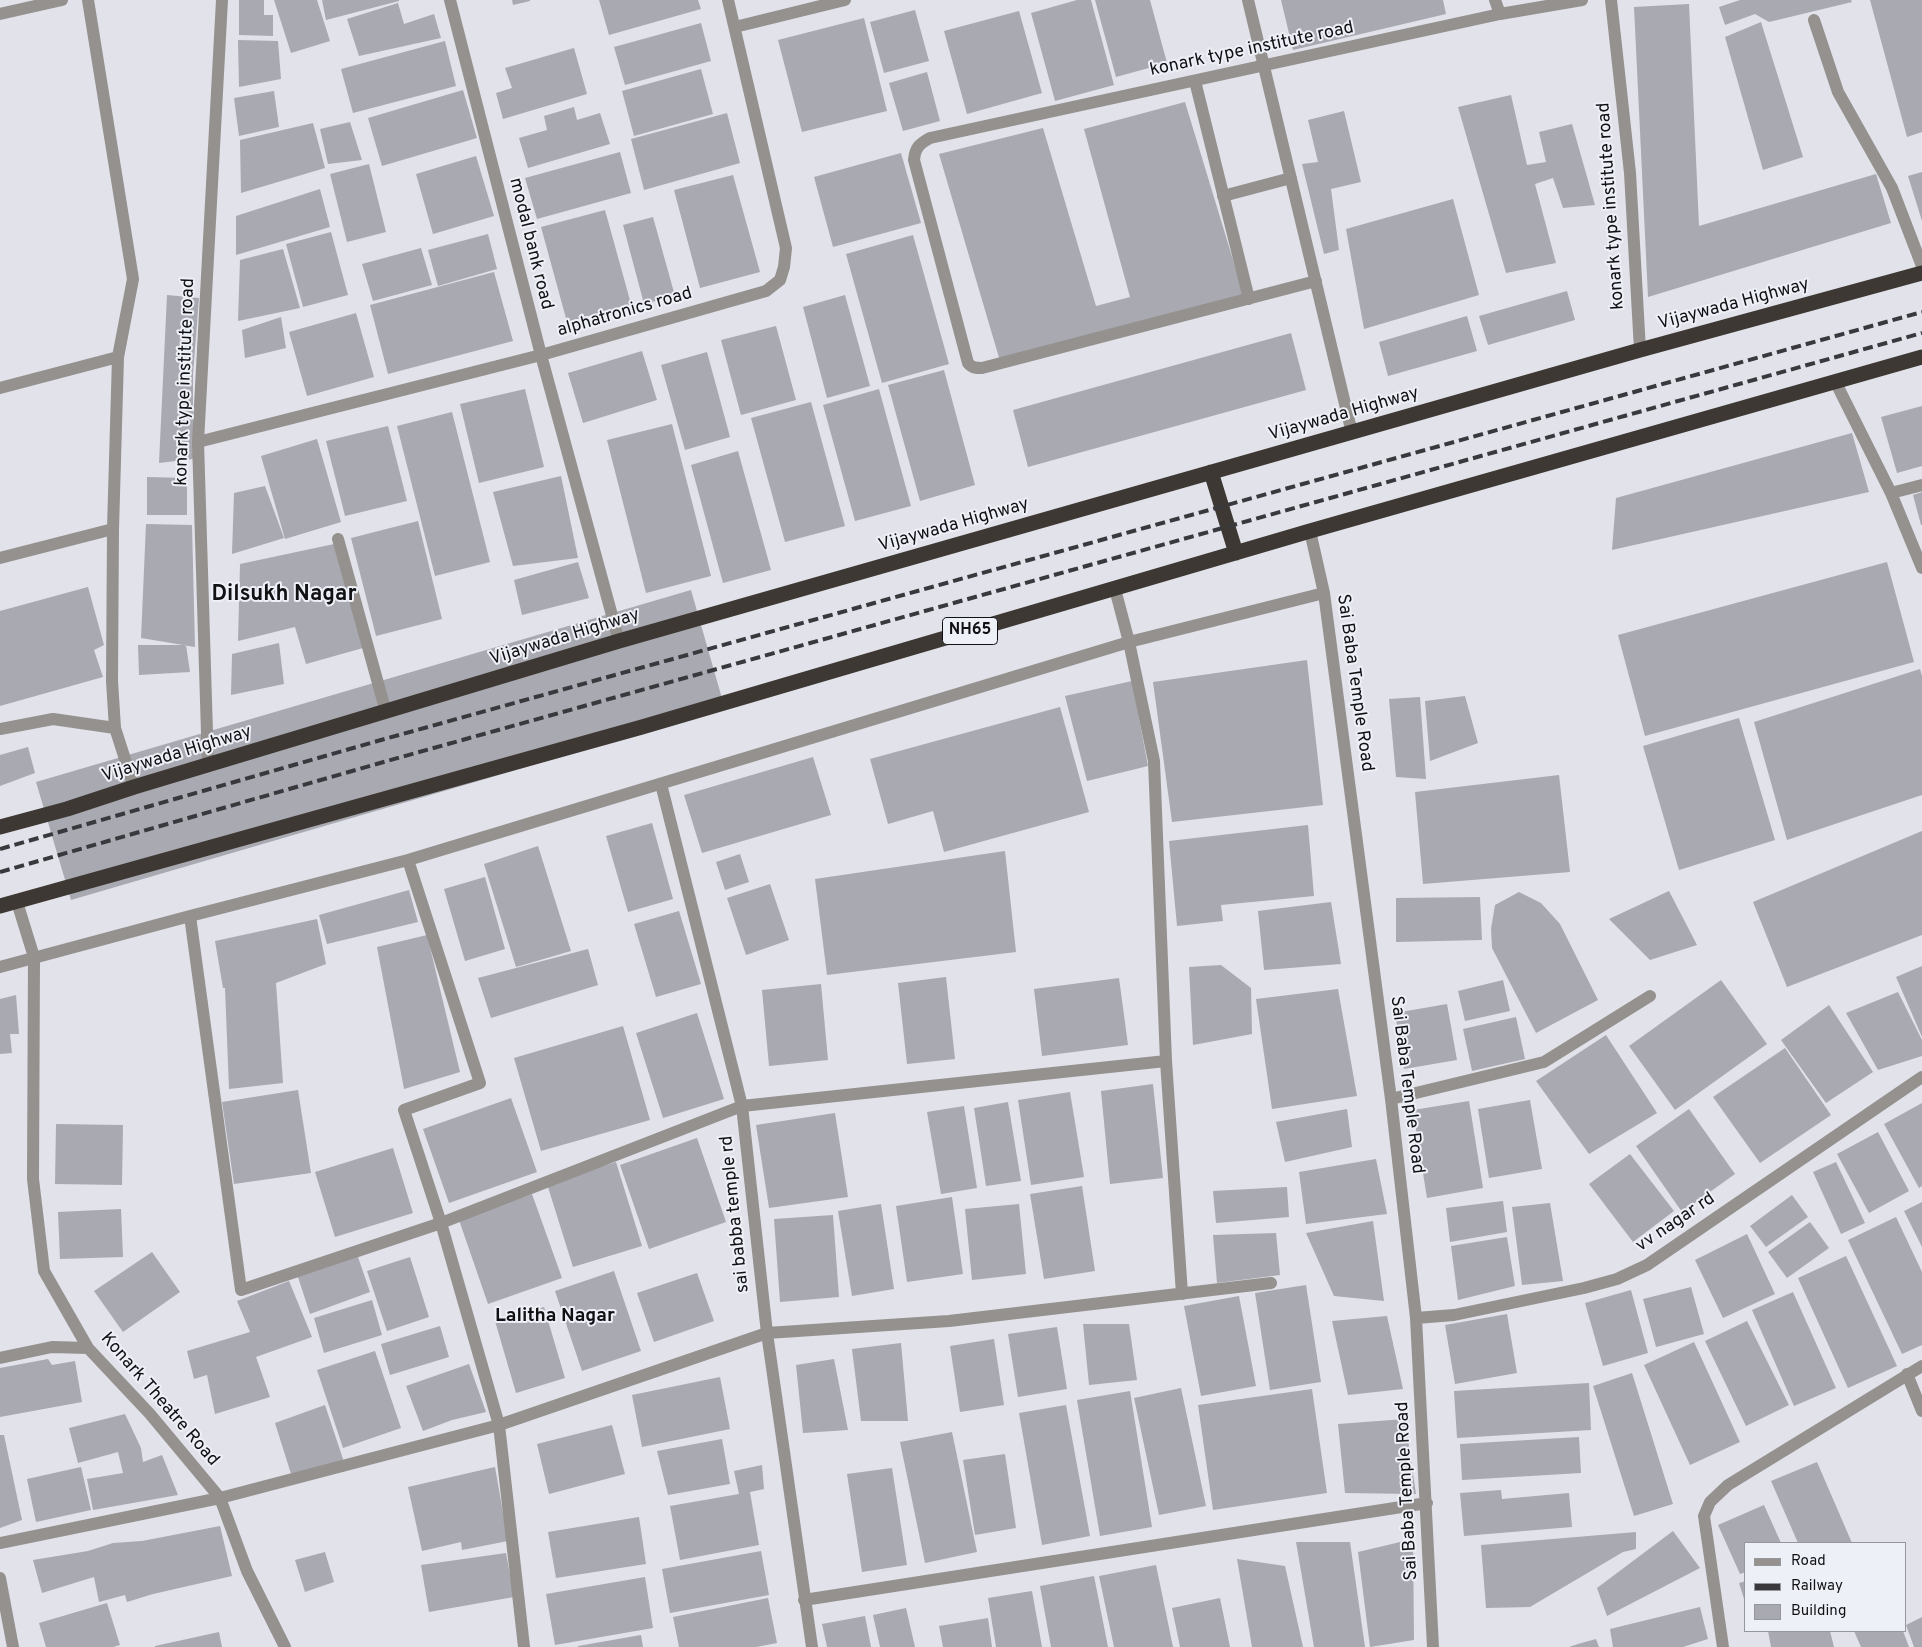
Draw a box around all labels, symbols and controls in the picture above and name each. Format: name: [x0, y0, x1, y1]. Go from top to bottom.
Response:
street label: konark type institute road: [1148, 18, 1356, 82]
street label: konark type institute road: [1594, 102, 1630, 310]
street label: modal bank road: [503, 176, 557, 312]
street label: Vijaywada Highway: [1656, 274, 1812, 336]
street label: konark type institute road: [172, 278, 200, 486]
street label: alphatronics road: [555, 283, 695, 343]
street label: Vijaywada Highway: [1266, 383, 1422, 447]
street label: Vijaywada Highway: [876, 494, 1032, 558]
district label: Dilsukh Nagar: [211, 583, 357, 609]
street label: Sai Baba Temple Road: [1331, 593, 1377, 773]
street label: Vijaywada Highway: [487, 605, 643, 671]
road number: NH65: [942, 618, 998, 644]
street label: Vijaywada Highway: [99, 722, 255, 788]
street label: Sai Baba Temple Road: [1384, 995, 1428, 1175]
street label: sai babba temple rd: [717, 1134, 755, 1294]
street label: vv nagar rd: [1632, 1189, 1720, 1257]
district label: Lalitha Nagar: [495, 1306, 615, 1328]
street label: Konark Theatre Road: [95, 1329, 223, 1471]
street label: Sai Baba Temple Road: [1393, 1401, 1423, 1581]
legend: [1744, 1542, 1907, 1632]
text: Road: [1791, 1552, 1826, 1571]
text: Railway: [1791, 1577, 1843, 1596]
text: Building: [1791, 1602, 1846, 1621]

